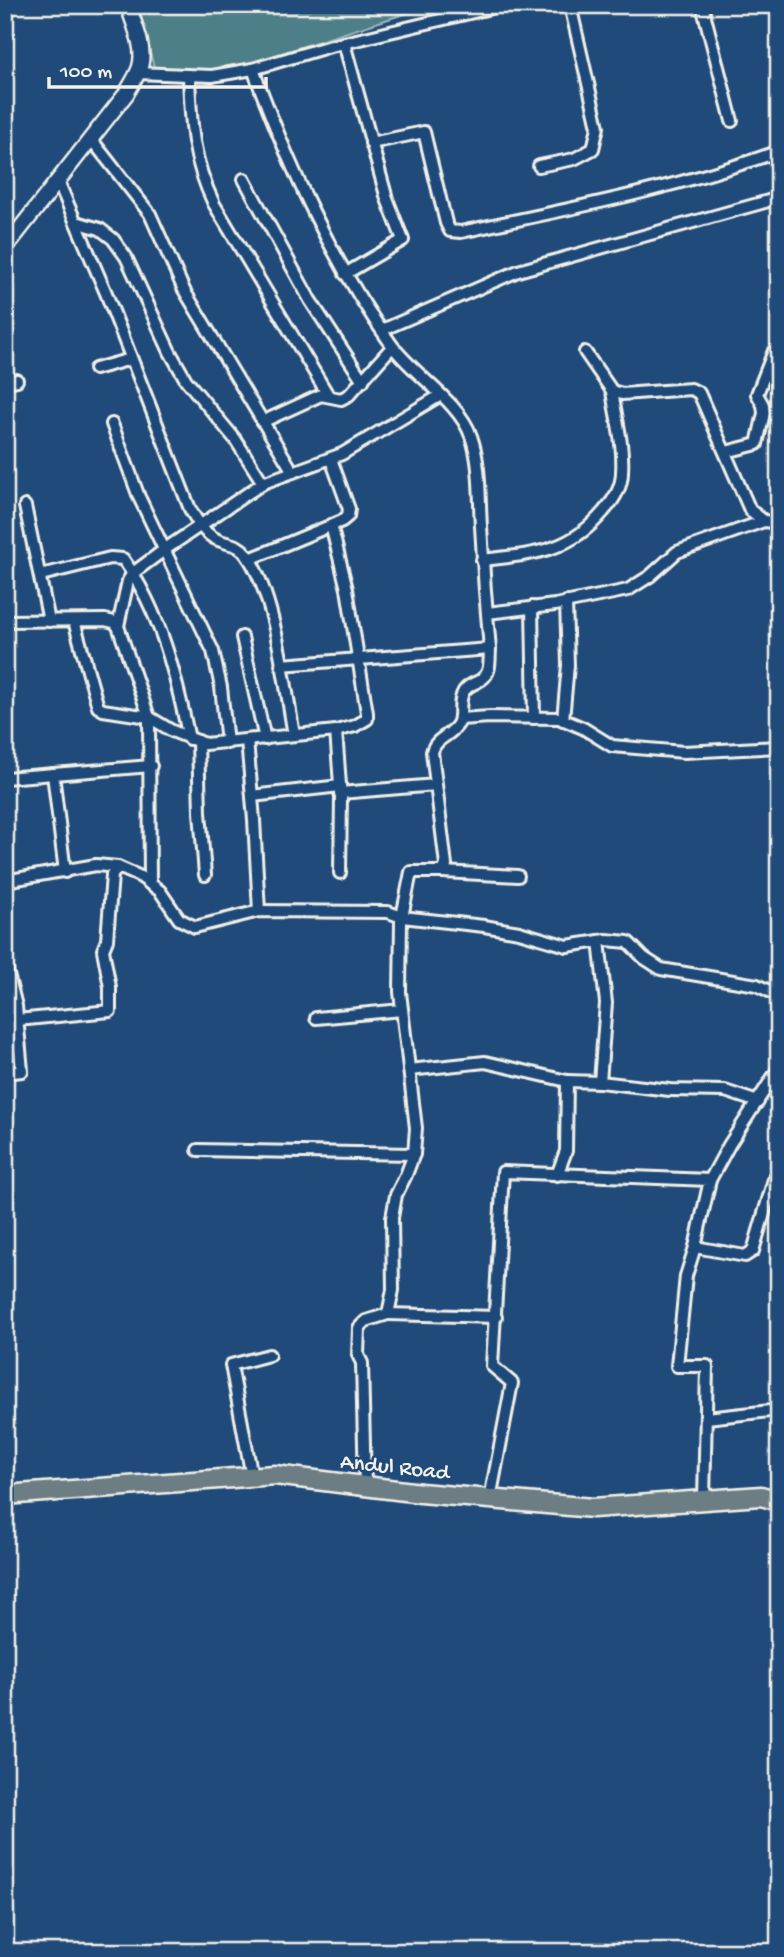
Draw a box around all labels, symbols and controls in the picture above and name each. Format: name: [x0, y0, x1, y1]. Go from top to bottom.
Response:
scale bar: [49, 46, 266, 90]
text: 100 m: [59, 61, 112, 86]
street label: Andul Road: [339, 1449, 452, 1488]

